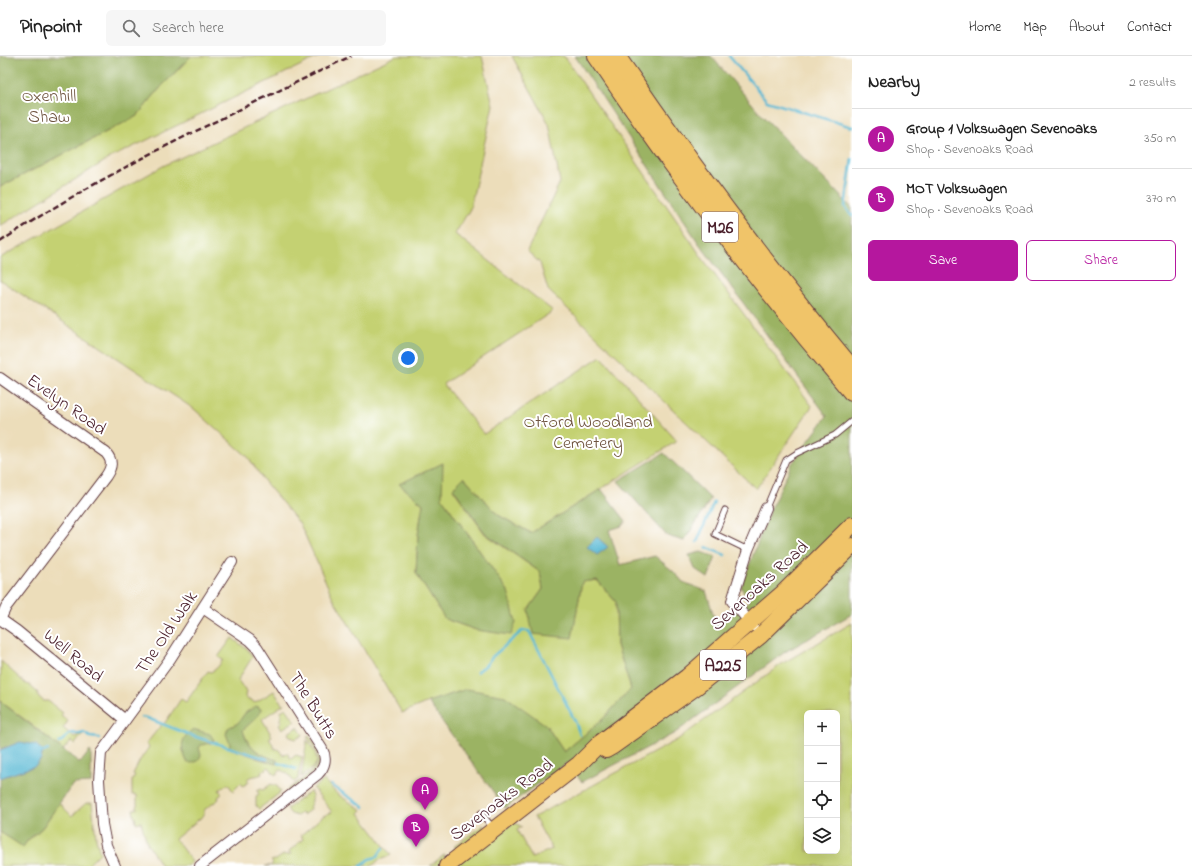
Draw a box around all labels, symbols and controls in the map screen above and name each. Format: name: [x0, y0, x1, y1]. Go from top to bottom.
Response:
search box: [106, 10, 386, 46]
text: Pinpoint: [20, 14, 82, 41]
icon: search: [120, 17, 142, 39]
text: Search here: [152, 17, 224, 39]
text: Home: [969, 17, 1001, 38]
text: Map: [1023, 17, 1047, 38]
text: About: [1069, 17, 1105, 38]
text: Contact: [1127, 17, 1172, 38]
text: Nearby: [868, 70, 920, 95]
text: 2 results: [1129, 73, 1176, 92]
park label: Oxenhill Shaw: [22, 84, 76, 131]
text: Group 1 Volkswagen Sevenoaks: [906, 118, 1097, 140]
text: A: [877, 129, 885, 148]
text: 350 m: [1144, 129, 1176, 148]
text: Shop · Sevenoaks Road: [906, 140, 1033, 159]
text: MOT Volkswagen: [906, 178, 1007, 200]
text: B: [877, 189, 885, 208]
text: 370 m: [1146, 189, 1176, 208]
text: Shop · Sevenoaks Road: [906, 200, 1033, 219]
road number: M26: [702, 212, 738, 242]
button: Save: [868, 240, 1018, 281]
button: Share: [1026, 240, 1176, 281]
your location: [398, 348, 418, 368]
street label: Evelyn Road: [21, 369, 111, 443]
park label: Otford Woodland Cemetery: [523, 410, 653, 457]
street label: Sevenoaks Road: [706, 535, 815, 638]
street label: The Old Walk: [130, 586, 205, 680]
street label: Well Road: [37, 624, 109, 690]
road number: A225: [700, 650, 746, 680]
street label: The Butts: [281, 667, 343, 745]
map controls: [804, 710, 840, 854]
button: +: [804, 710, 840, 746]
button: −: [804, 746, 840, 782]
street label: Sevenoaks Road: [445, 753, 559, 848]
pin: A: [412, 777, 438, 810]
button: locate: [804, 782, 840, 818]
pin: B: [403, 814, 429, 847]
button: layers: [804, 818, 840, 854]

